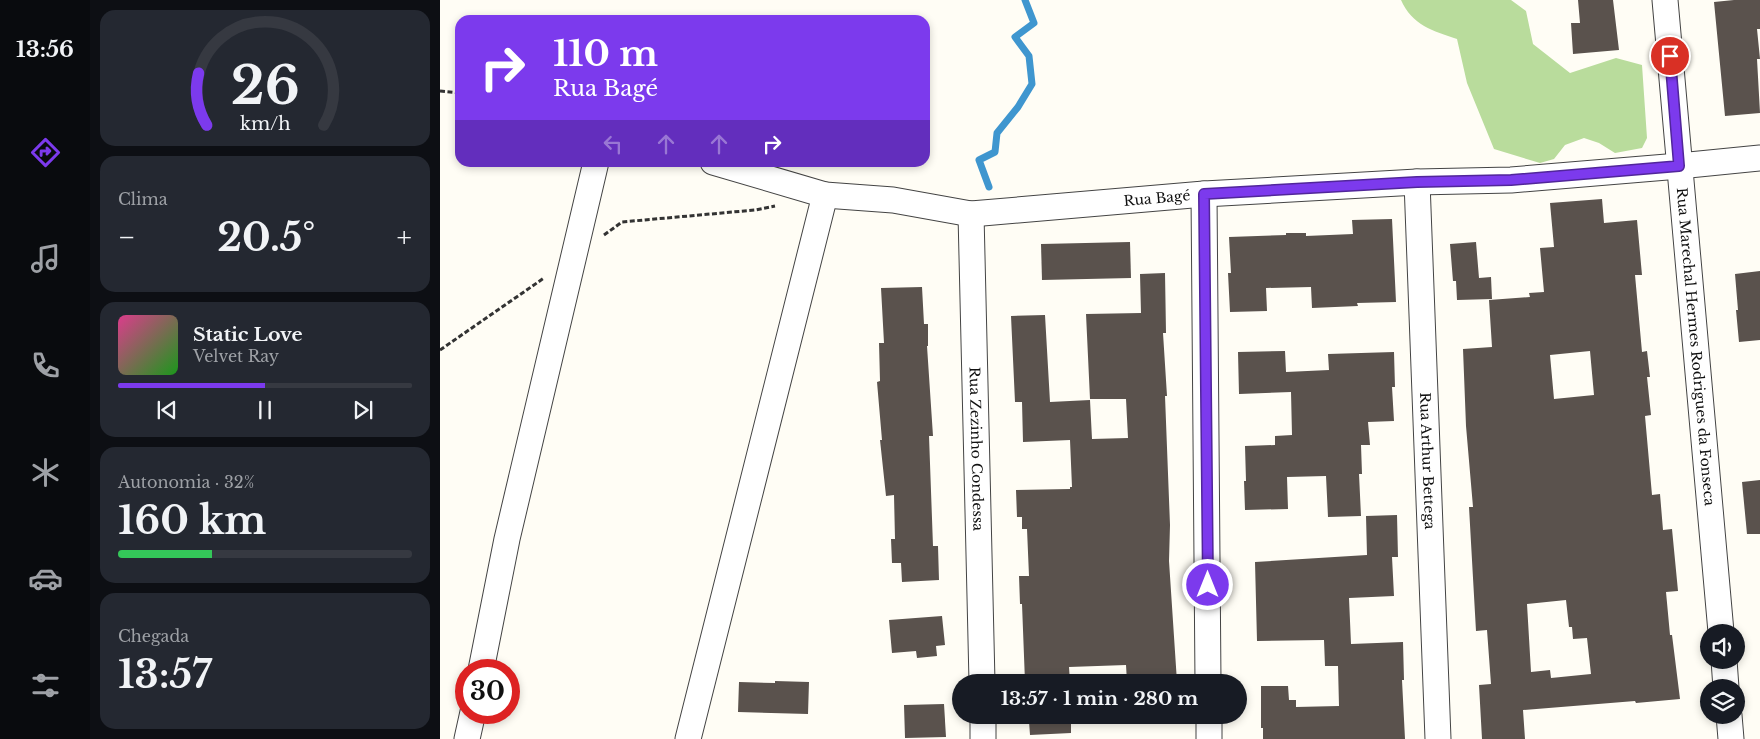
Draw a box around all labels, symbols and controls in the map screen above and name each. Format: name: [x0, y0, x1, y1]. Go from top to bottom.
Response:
text: 110 m: [553, 32, 658, 75]
icon: right: [470, 35, 535, 100]
pin: [1649, 35, 1691, 77]
text: 13:56: [16, 36, 74, 63]
icon: arrive: [1656, 42, 1684, 70]
text: 26: [231, 54, 299, 118]
text: Rua Bagé: [553, 75, 658, 102]
text: km/h: [240, 113, 290, 135]
icon: left: [599, 130, 627, 158]
icon: ahead: [652, 130, 680, 158]
icon: ahead: [705, 130, 733, 158]
icon: right: [758, 130, 786, 158]
icon: directions: [28, 135, 63, 170]
street label: Rua Bagé: [1123, 186, 1191, 210]
street label: Rua Marechal Hermes Rodrigues da Fonseca: [1673, 187, 1719, 507]
text: Clima: [118, 189, 168, 209]
text: 20.5°: [217, 214, 315, 261]
text: −: [118, 220, 136, 255]
text: +: [397, 220, 412, 255]
icon: music: [28, 241, 63, 276]
text: Static Love: [193, 323, 303, 346]
text: Velvet Ray: [193, 346, 279, 366]
icon: phone: [28, 348, 63, 383]
street label: Rua Zezinho Condessa: [966, 367, 987, 531]
street label: Rua Arthur Bettega: [1416, 392, 1439, 530]
icon: previous: [153, 396, 181, 424]
icon: pause: [251, 396, 279, 424]
icon: next: [349, 396, 377, 424]
icon: climate: [28, 455, 63, 490]
text: Autonomia · 32%: [118, 472, 254, 492]
text: 160 km: [118, 497, 266, 544]
position arrow: [1181, 558, 1233, 610]
icon: car: [28, 561, 63, 596]
map controls: [1700, 624, 1745, 724]
button: sound: [1700, 624, 1745, 669]
text: Chegada: [118, 626, 189, 646]
text: 13:57: [118, 651, 212, 698]
speed limit sign: 30: [455, 659, 520, 724]
icon: filters: [28, 668, 63, 703]
button: layers: [1700, 679, 1745, 724]
text: 13:57 · 1 min · 280 m: [1001, 687, 1198, 710]

